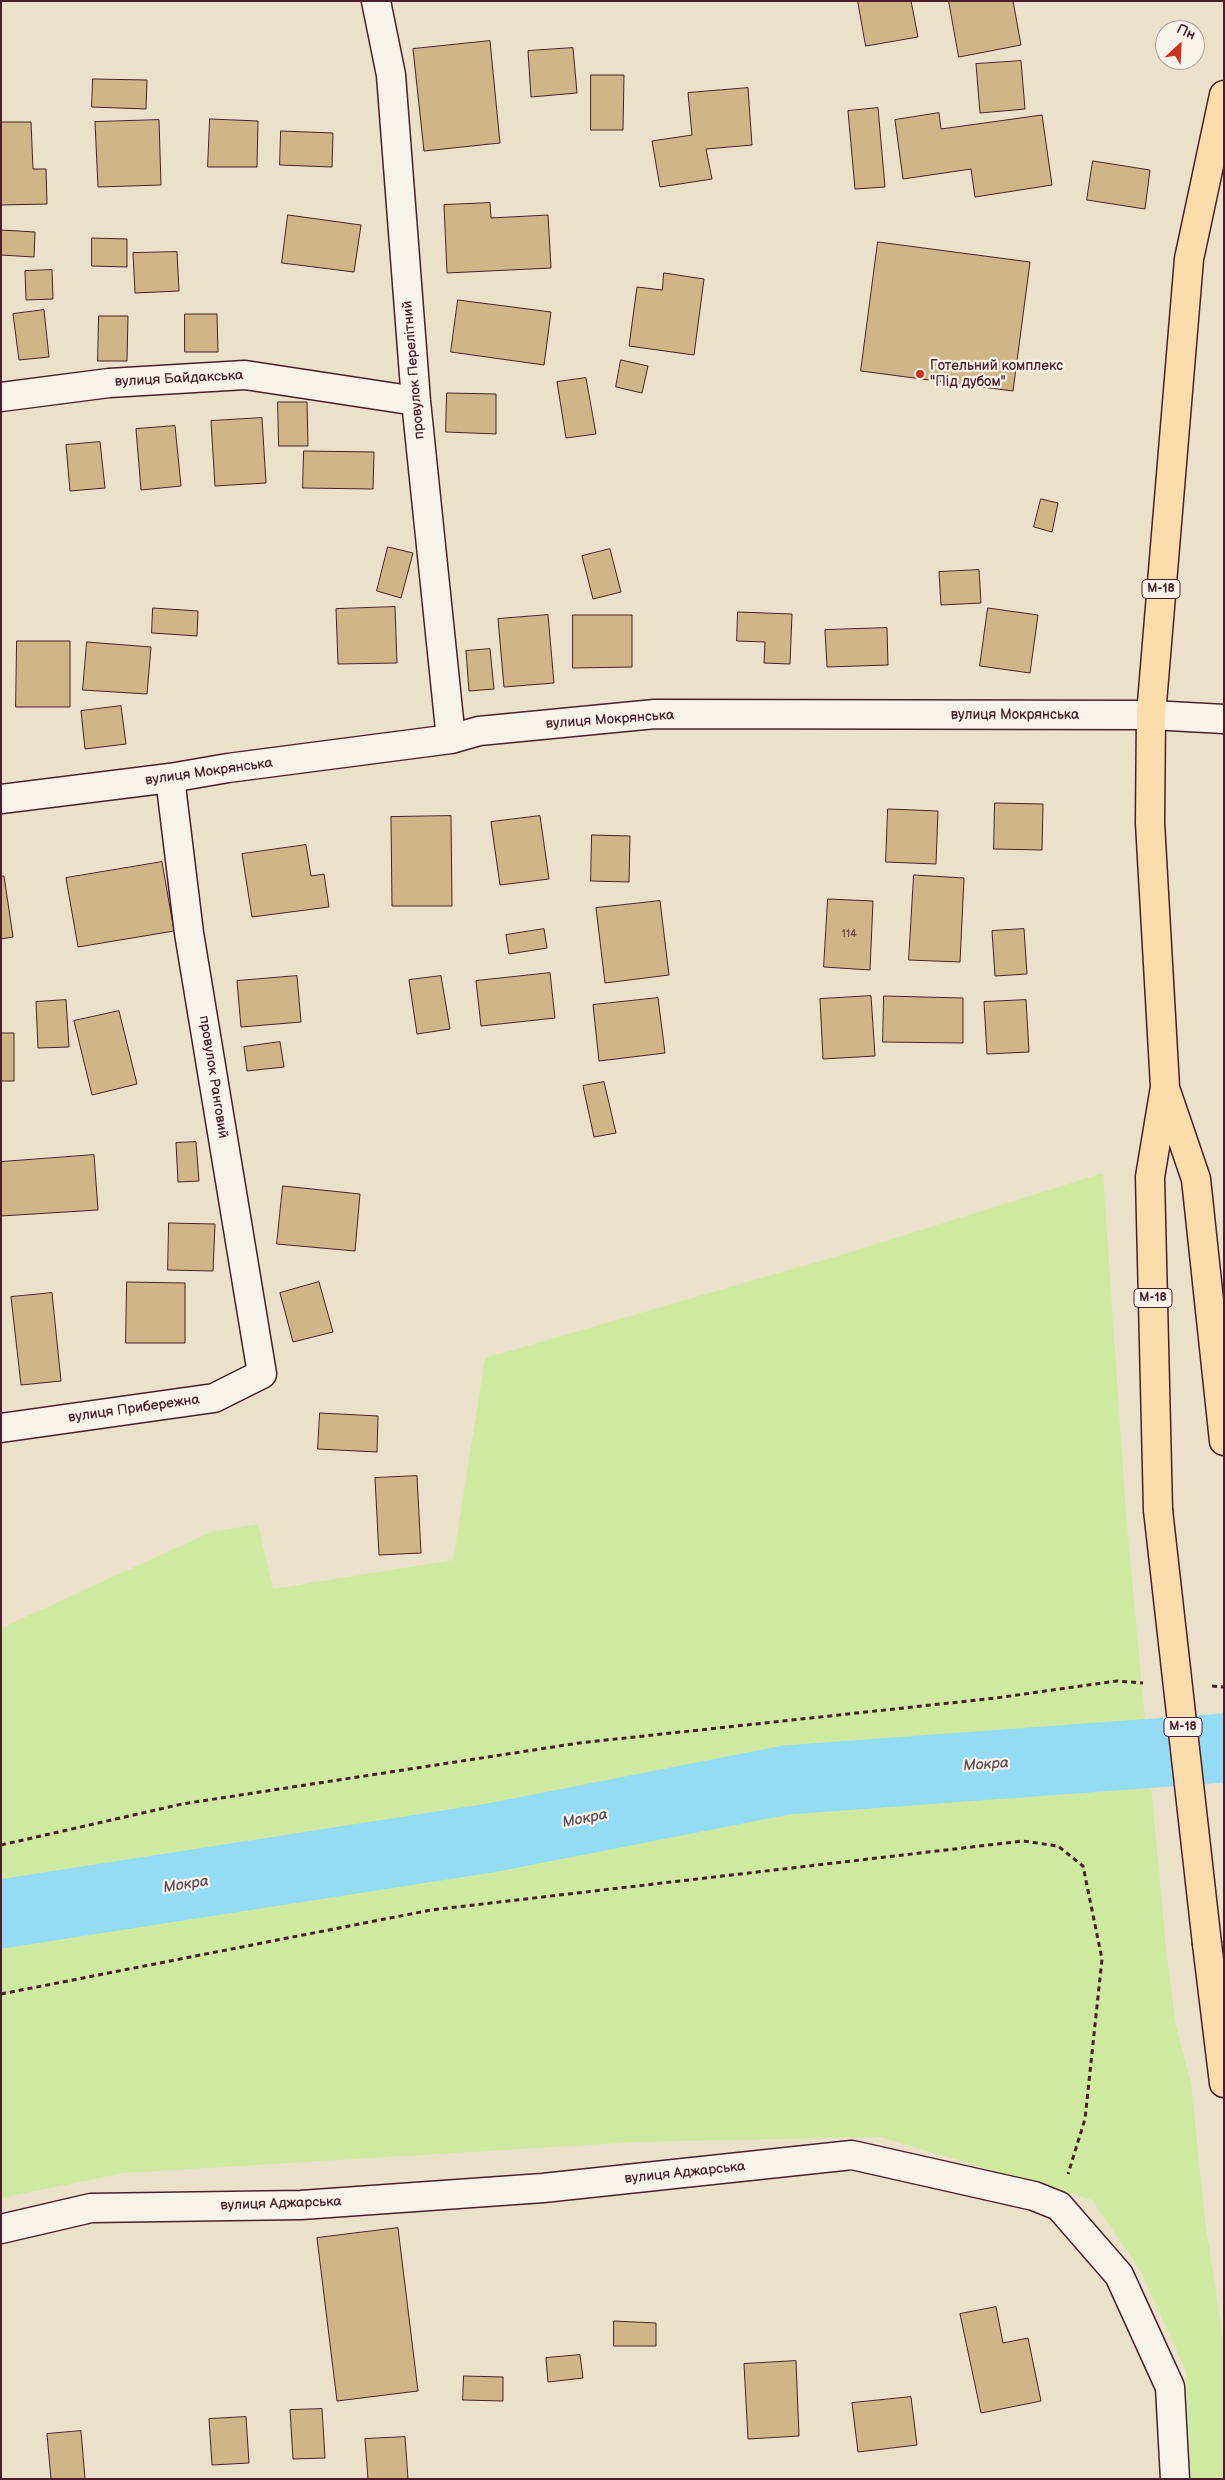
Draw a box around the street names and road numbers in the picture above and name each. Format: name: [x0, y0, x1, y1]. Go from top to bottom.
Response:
street label: провулок Перелітний: [400, 300, 428, 440]
street label: вулиця Байдакська: [114, 367, 244, 391]
road number: М-18: [1142, 580, 1180, 598]
street label: вулиця Мокрянська: [545, 707, 675, 733]
street label: вулиця Мокрянська: [951, 707, 1079, 723]
street label: вулиця Мокрянська: [144, 755, 274, 789]
street label: провулок Ранговий: [195, 1014, 231, 1140]
road number: М-18: [1134, 1289, 1172, 1308]
street label: вулиця Прибережна: [67, 1391, 201, 1427]
road number: М-18: [1164, 1718, 1202, 1736]
street label: вулиця Аджарська: [624, 2158, 746, 2188]
street label: вулиця Аджарська: [220, 2193, 342, 2215]

